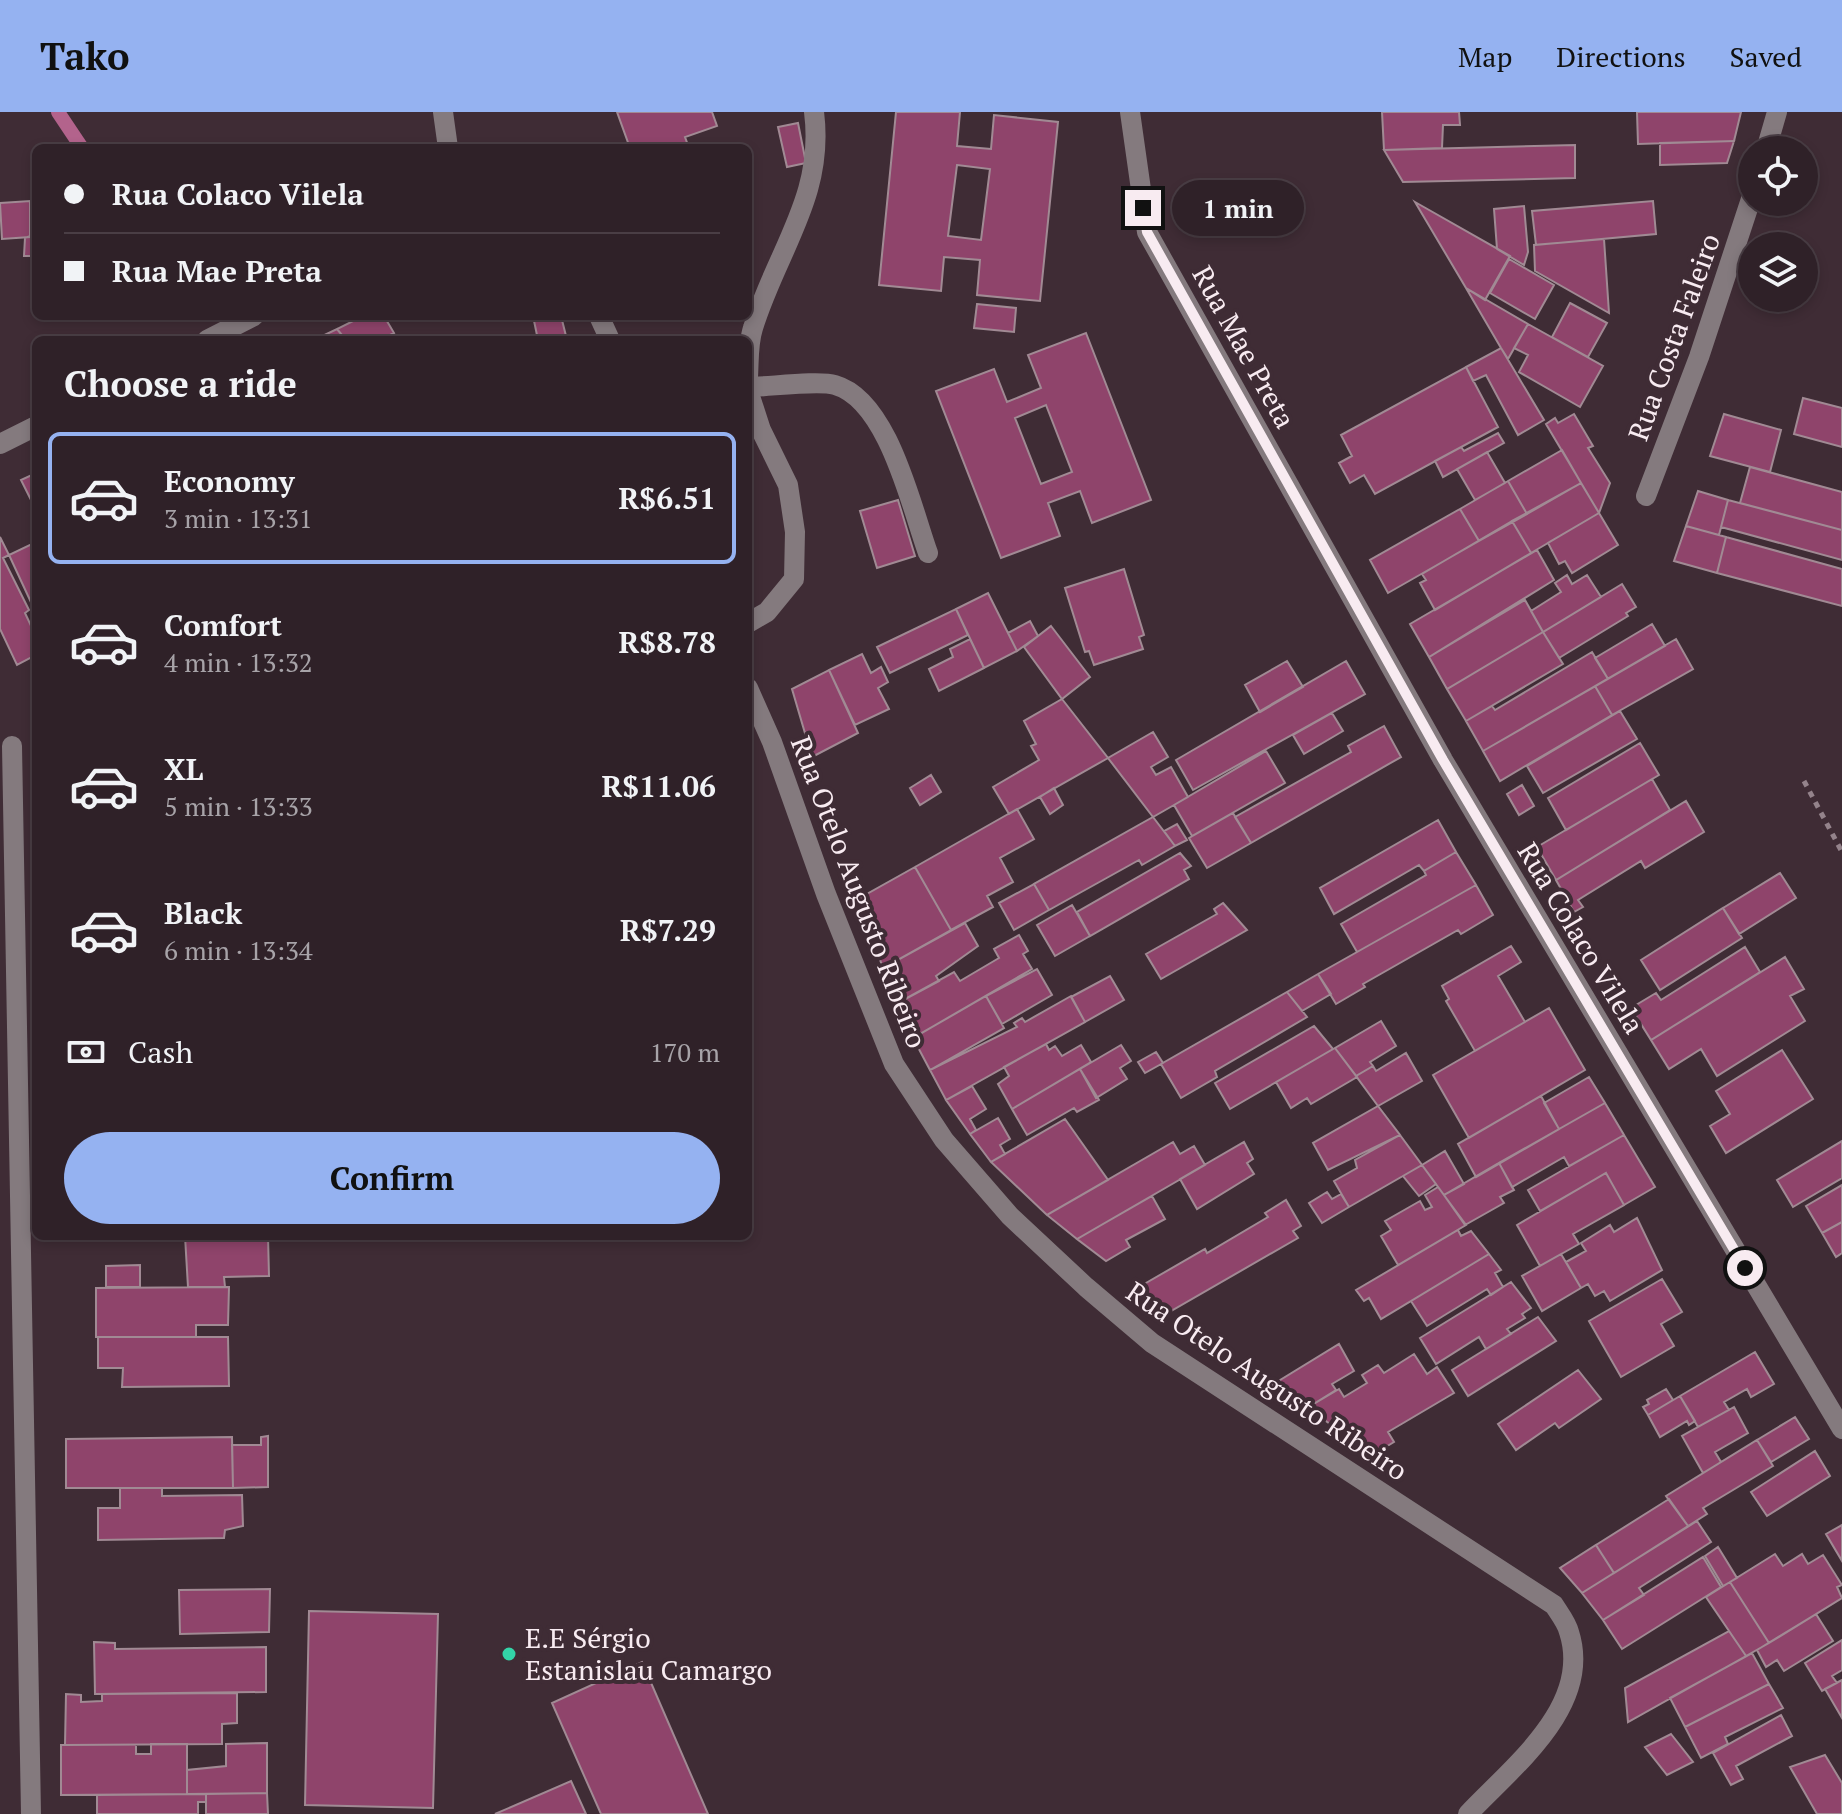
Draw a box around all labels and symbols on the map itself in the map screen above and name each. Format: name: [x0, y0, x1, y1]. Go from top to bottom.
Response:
callout: 1 min: [1171, 180, 1303, 236]
route end: [1125, 190, 1161, 226]
street label: Rua Costa Faleiro: [1619, 228, 1728, 445]
street label: Rua Mae Preta: [1185, 259, 1304, 435]
street label: Rua Otelo Augusto Ribeiro: [783, 731, 936, 1053]
street label: Rua Colaco Vilela: [1510, 835, 1653, 1040]
route start: [1727, 1250, 1763, 1286]
street label: Rua Otelo Augusto Ribeiro: [1120, 1273, 1415, 1489]
place label: E.E Sérgio Estanislau Camargo: [525, 1619, 772, 1688]
marker: E.E Sérgio Estanislau Camargo: [500, 1645, 518, 1663]

